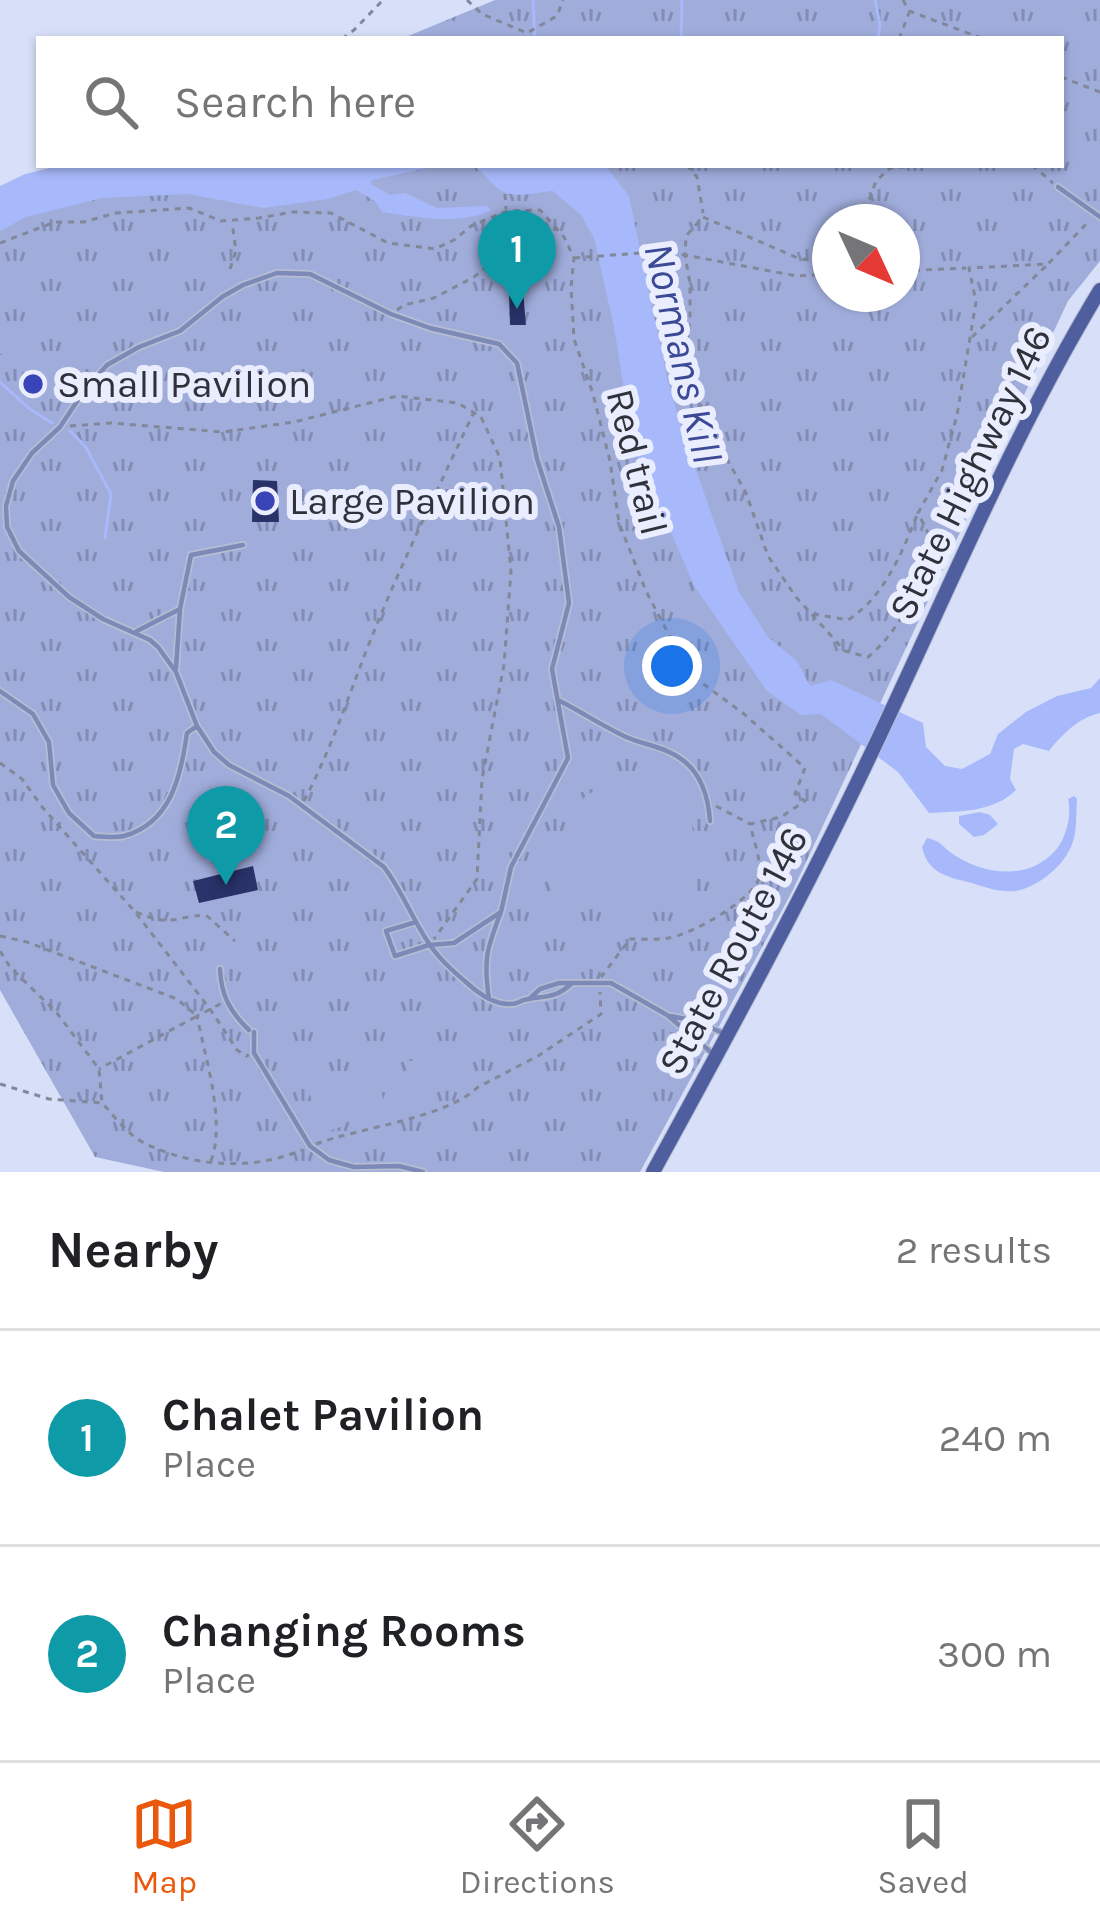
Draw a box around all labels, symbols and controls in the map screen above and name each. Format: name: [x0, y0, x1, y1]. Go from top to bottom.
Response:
search box: [36, 36, 1064, 168]
icon: search: [78, 69, 144, 135]
text: Search here: [174, 76, 416, 128]
north arrow: [812, 204, 920, 312]
pin: 1: [478, 210, 556, 309]
water label: Normans Kill: [633, 238, 733, 468]
street label: State Highway 146: [879, 319, 1061, 627]
place label: Small Pavilion: [57, 361, 311, 407]
marker: Small Pavilion: [20, 371, 46, 397]
street label: Red trail: [597, 384, 677, 540]
place label: Large Pavilion: [289, 478, 535, 524]
marker: Large Pavilion: [252, 488, 278, 514]
your location: [642, 636, 702, 696]
pin: 2: [187, 786, 265, 885]
street label: State Route 146: [649, 819, 817, 1083]
text: Nearby: [48, 1220, 218, 1280]
text: 2 results: [896, 1227, 1052, 1273]
text: Chalet Pavilion: [162, 1389, 484, 1441]
text: 1: [80, 1415, 94, 1461]
text: 240 m: [939, 1415, 1052, 1461]
text: Place: [162, 1441, 256, 1487]
text: Changing Rooms: [162, 1605, 526, 1657]
text: 2: [75, 1631, 99, 1677]
text: 300 m: [937, 1631, 1052, 1677]
text: Place: [162, 1657, 256, 1703]
tab: Map: [131, 1791, 197, 1901]
tab: Directions: [460, 1791, 615, 1901]
tab: Saved: [878, 1791, 969, 1901]

